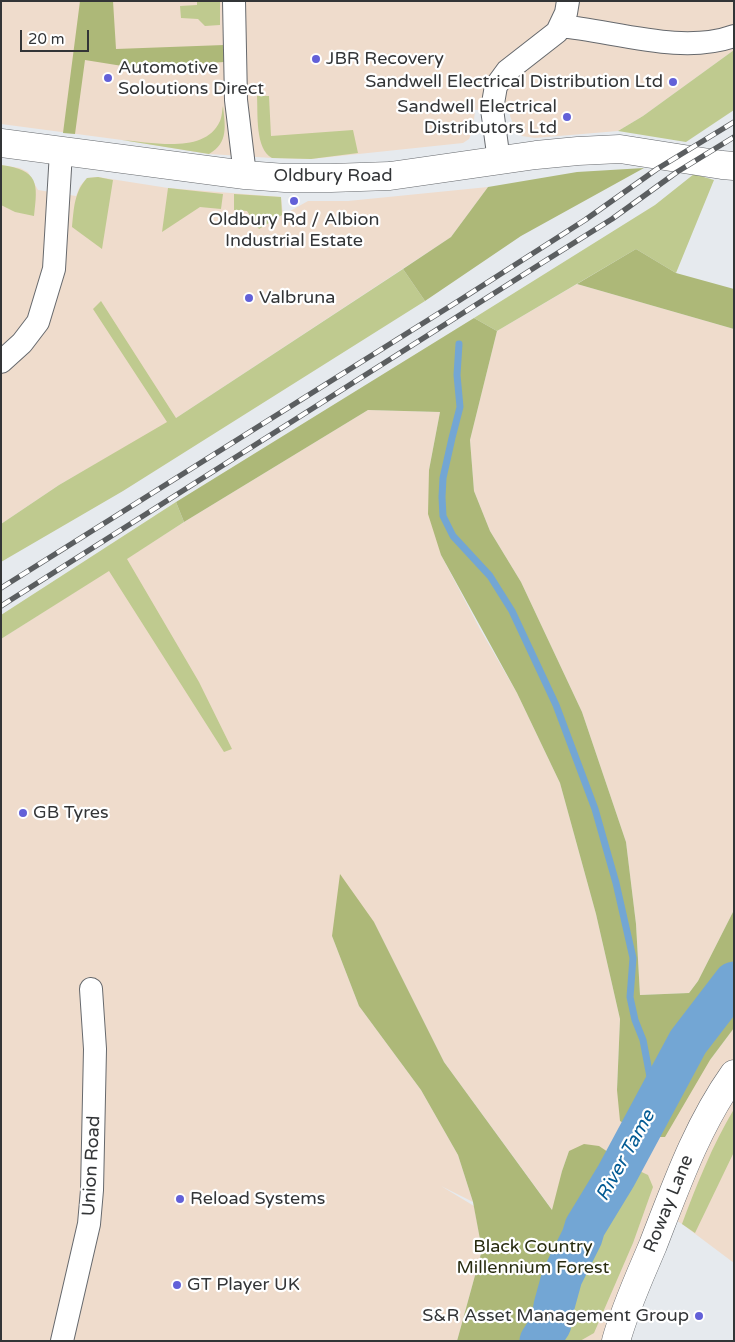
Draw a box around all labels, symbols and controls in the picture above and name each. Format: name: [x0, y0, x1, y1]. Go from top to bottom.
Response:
scale bar: [22, 20, 91, 52]
text: 20 m: [28, 30, 65, 48]
place label: JBR Recovery: [326, 48, 444, 70]
marker: JBR Recovery: [310, 53, 322, 65]
place label: Automotive Soloutions Direct: [118, 57, 264, 100]
place label: Sandwell Electrical Distribution Ltd: [365, 71, 663, 93]
marker: Automotive Soloutions Direct: [102, 72, 114, 84]
marker: Sandwell Electrical Distribution Ltd: [667, 76, 679, 88]
place label: Sandwell Electrical Distributors Ltd: [397, 96, 557, 138]
marker: Sandwell Electrical Distributors Ltd: [561, 111, 573, 123]
street label: Oldbury Road: [273, 165, 393, 187]
marker: Oldbury Rd / Albion Industrial Estate: [288, 195, 300, 207]
place label: Oldbury Rd / Albion Industrial Estate: [209, 209, 379, 252]
place label: Valbruna: [259, 287, 335, 309]
marker: Valbruna: [243, 292, 255, 304]
place label: GB Tyres: [33, 802, 109, 824]
marker: GB Tyres: [17, 807, 29, 819]
water label: River Tame: [592, 1107, 660, 1205]
street label: Union Road: [79, 1115, 105, 1217]
street label: Roway Lane: [640, 1152, 698, 1256]
place label: Reload Systems: [190, 1188, 325, 1210]
marker: Reload Systems: [174, 1193, 186, 1205]
park label: Black Country Millennium Forest: [457, 1236, 609, 1278]
place label: GT Player UK: [187, 1274, 300, 1296]
marker: GT Player UK: [171, 1279, 183, 1291]
place label: S&R Asset Management Group: [422, 1305, 689, 1327]
marker: S&R Asset Management Group: [693, 1310, 705, 1322]

